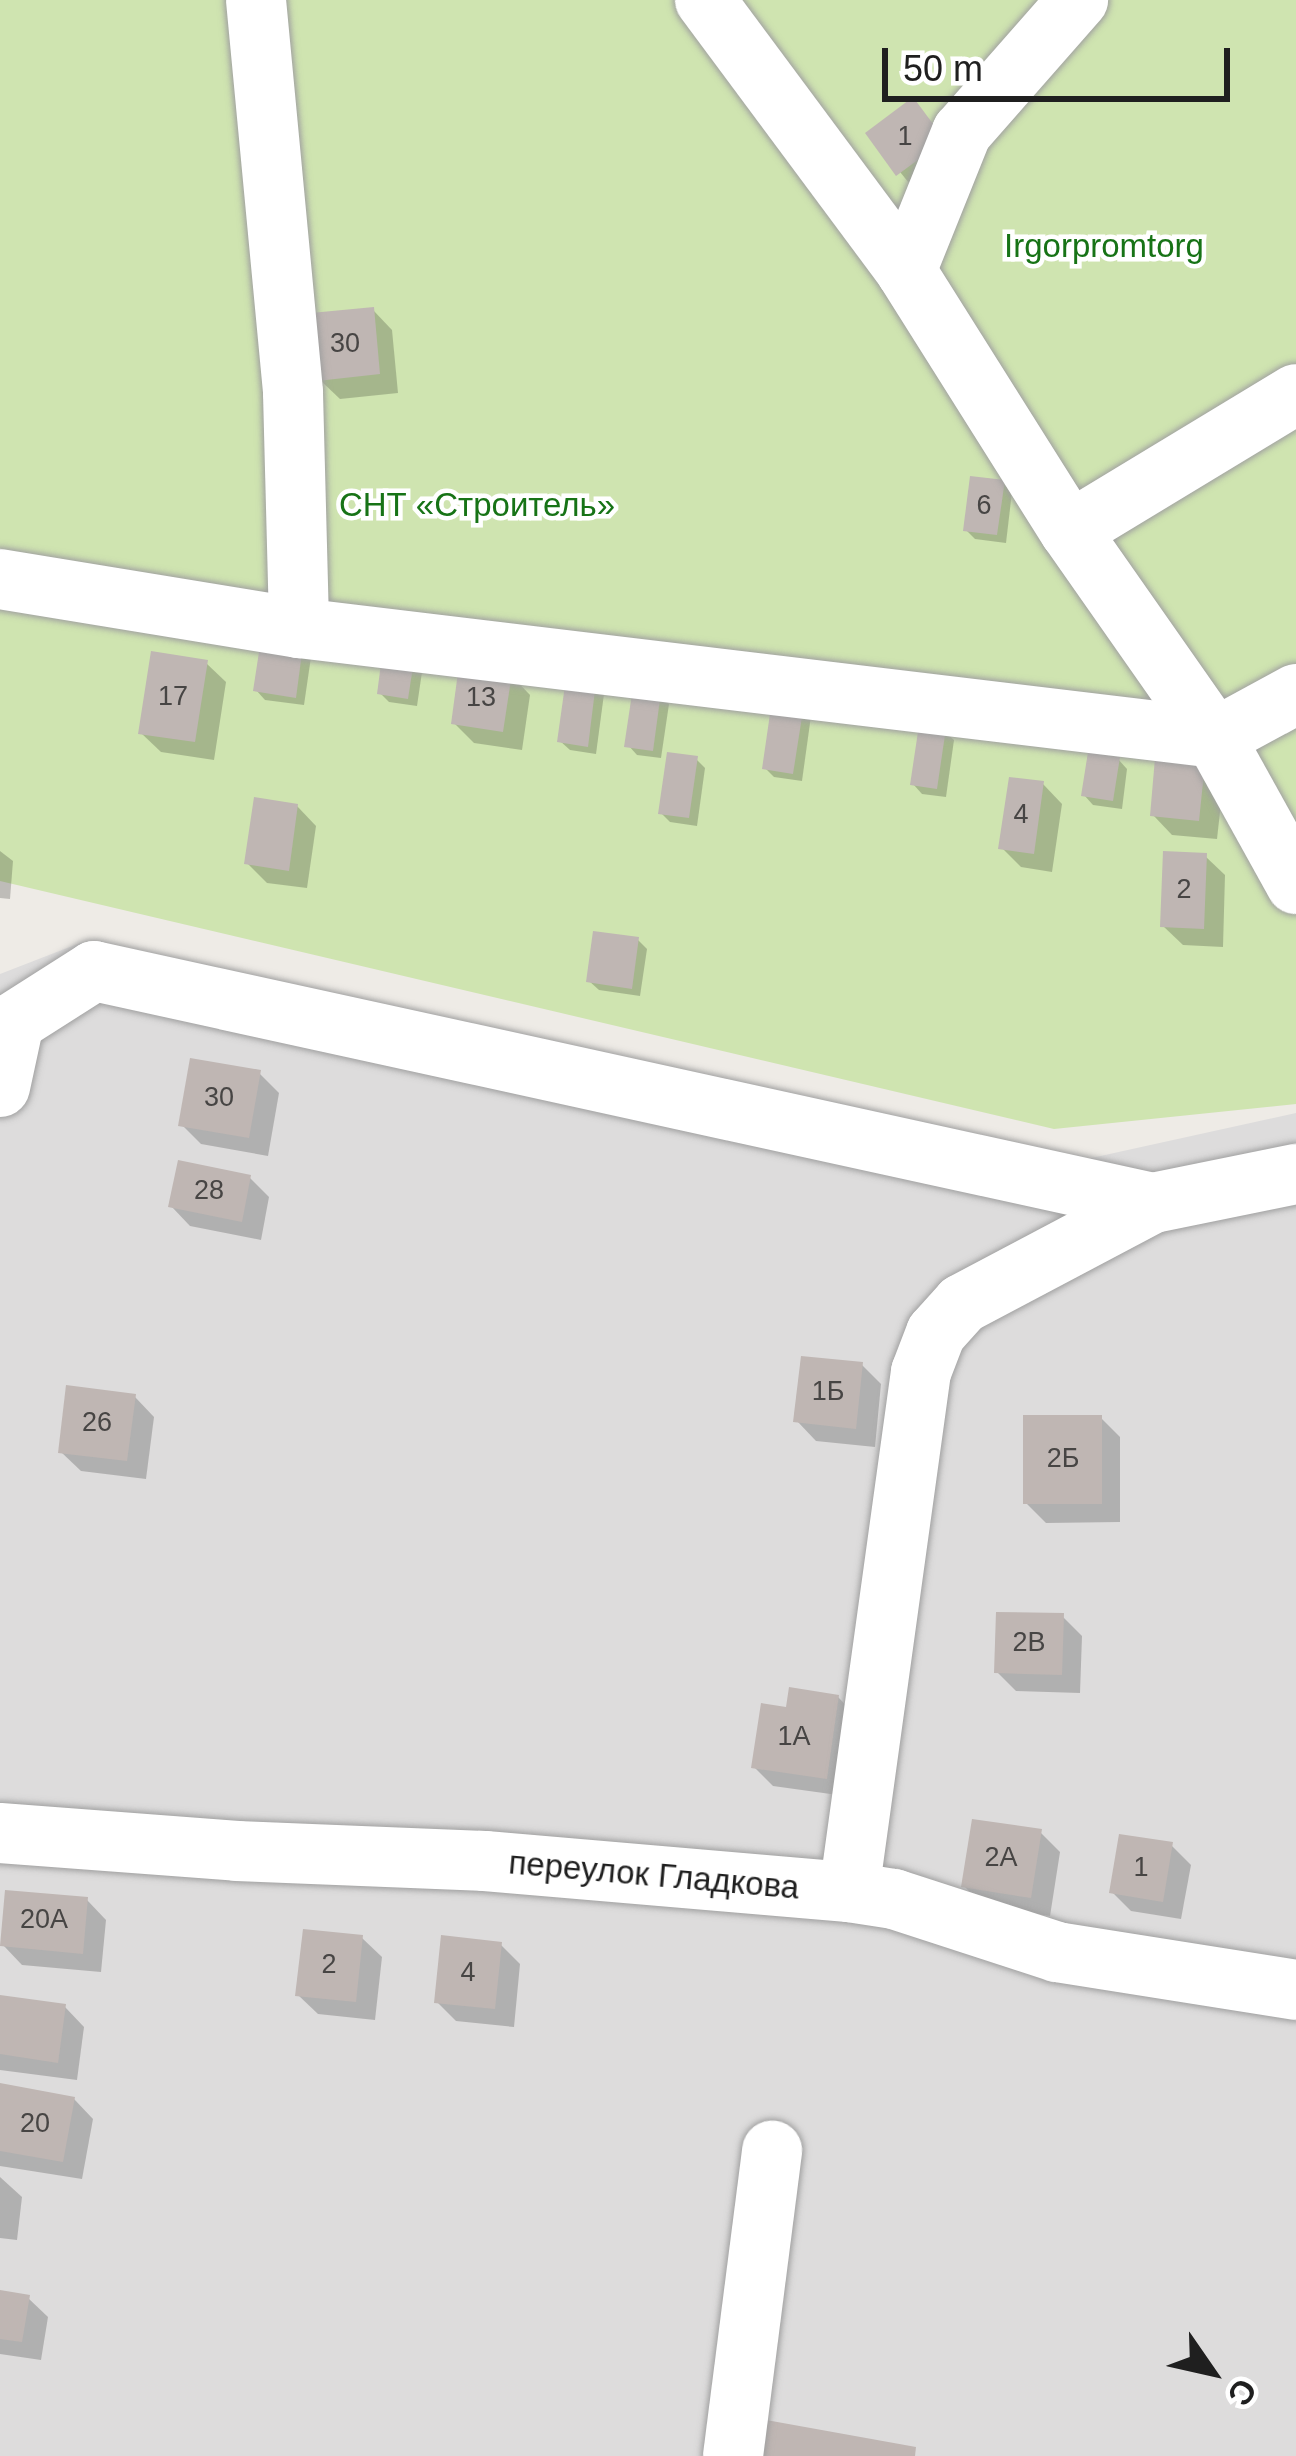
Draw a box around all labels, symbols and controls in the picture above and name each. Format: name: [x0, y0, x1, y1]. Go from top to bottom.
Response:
scale bar: [888, 24, 1236, 98]
text: 50 m: [903, 48, 983, 89]
house number: 1: [897, 121, 913, 153]
park label: Irgorpromtorg: [1004, 226, 1204, 266]
house number: 30: [330, 328, 360, 360]
park label: СНТ «Строитель»: [339, 485, 615, 525]
house number: 6: [976, 490, 992, 522]
house number: 17: [158, 681, 188, 713]
house number: 13: [466, 682, 496, 714]
house number: 4: [1013, 799, 1029, 831]
house number: 2: [1176, 874, 1192, 906]
house number: 30: [204, 1082, 234, 1114]
house number: 28: [194, 1175, 224, 1207]
house number: 1Б: [812, 1376, 844, 1408]
house number: 26: [82, 1407, 112, 1439]
house number: 2Б: [1047, 1443, 1079, 1475]
house number: 2В: [1012, 1627, 1046, 1659]
house number: 1А: [777, 1721, 811, 1753]
house number: 2А: [984, 1842, 1018, 1874]
street label: переулок Гладкова: [507, 1843, 801, 1907]
house number: 1: [1133, 1852, 1149, 1884]
house number: 20А: [20, 1904, 68, 1936]
house number: 2: [321, 1949, 337, 1981]
house number: 4: [460, 1957, 476, 1989]
house number: 20: [20, 2108, 50, 2140]
north arrow: [1152, 2312, 1272, 2432]
text: С: [1220, 2372, 1264, 2413]

